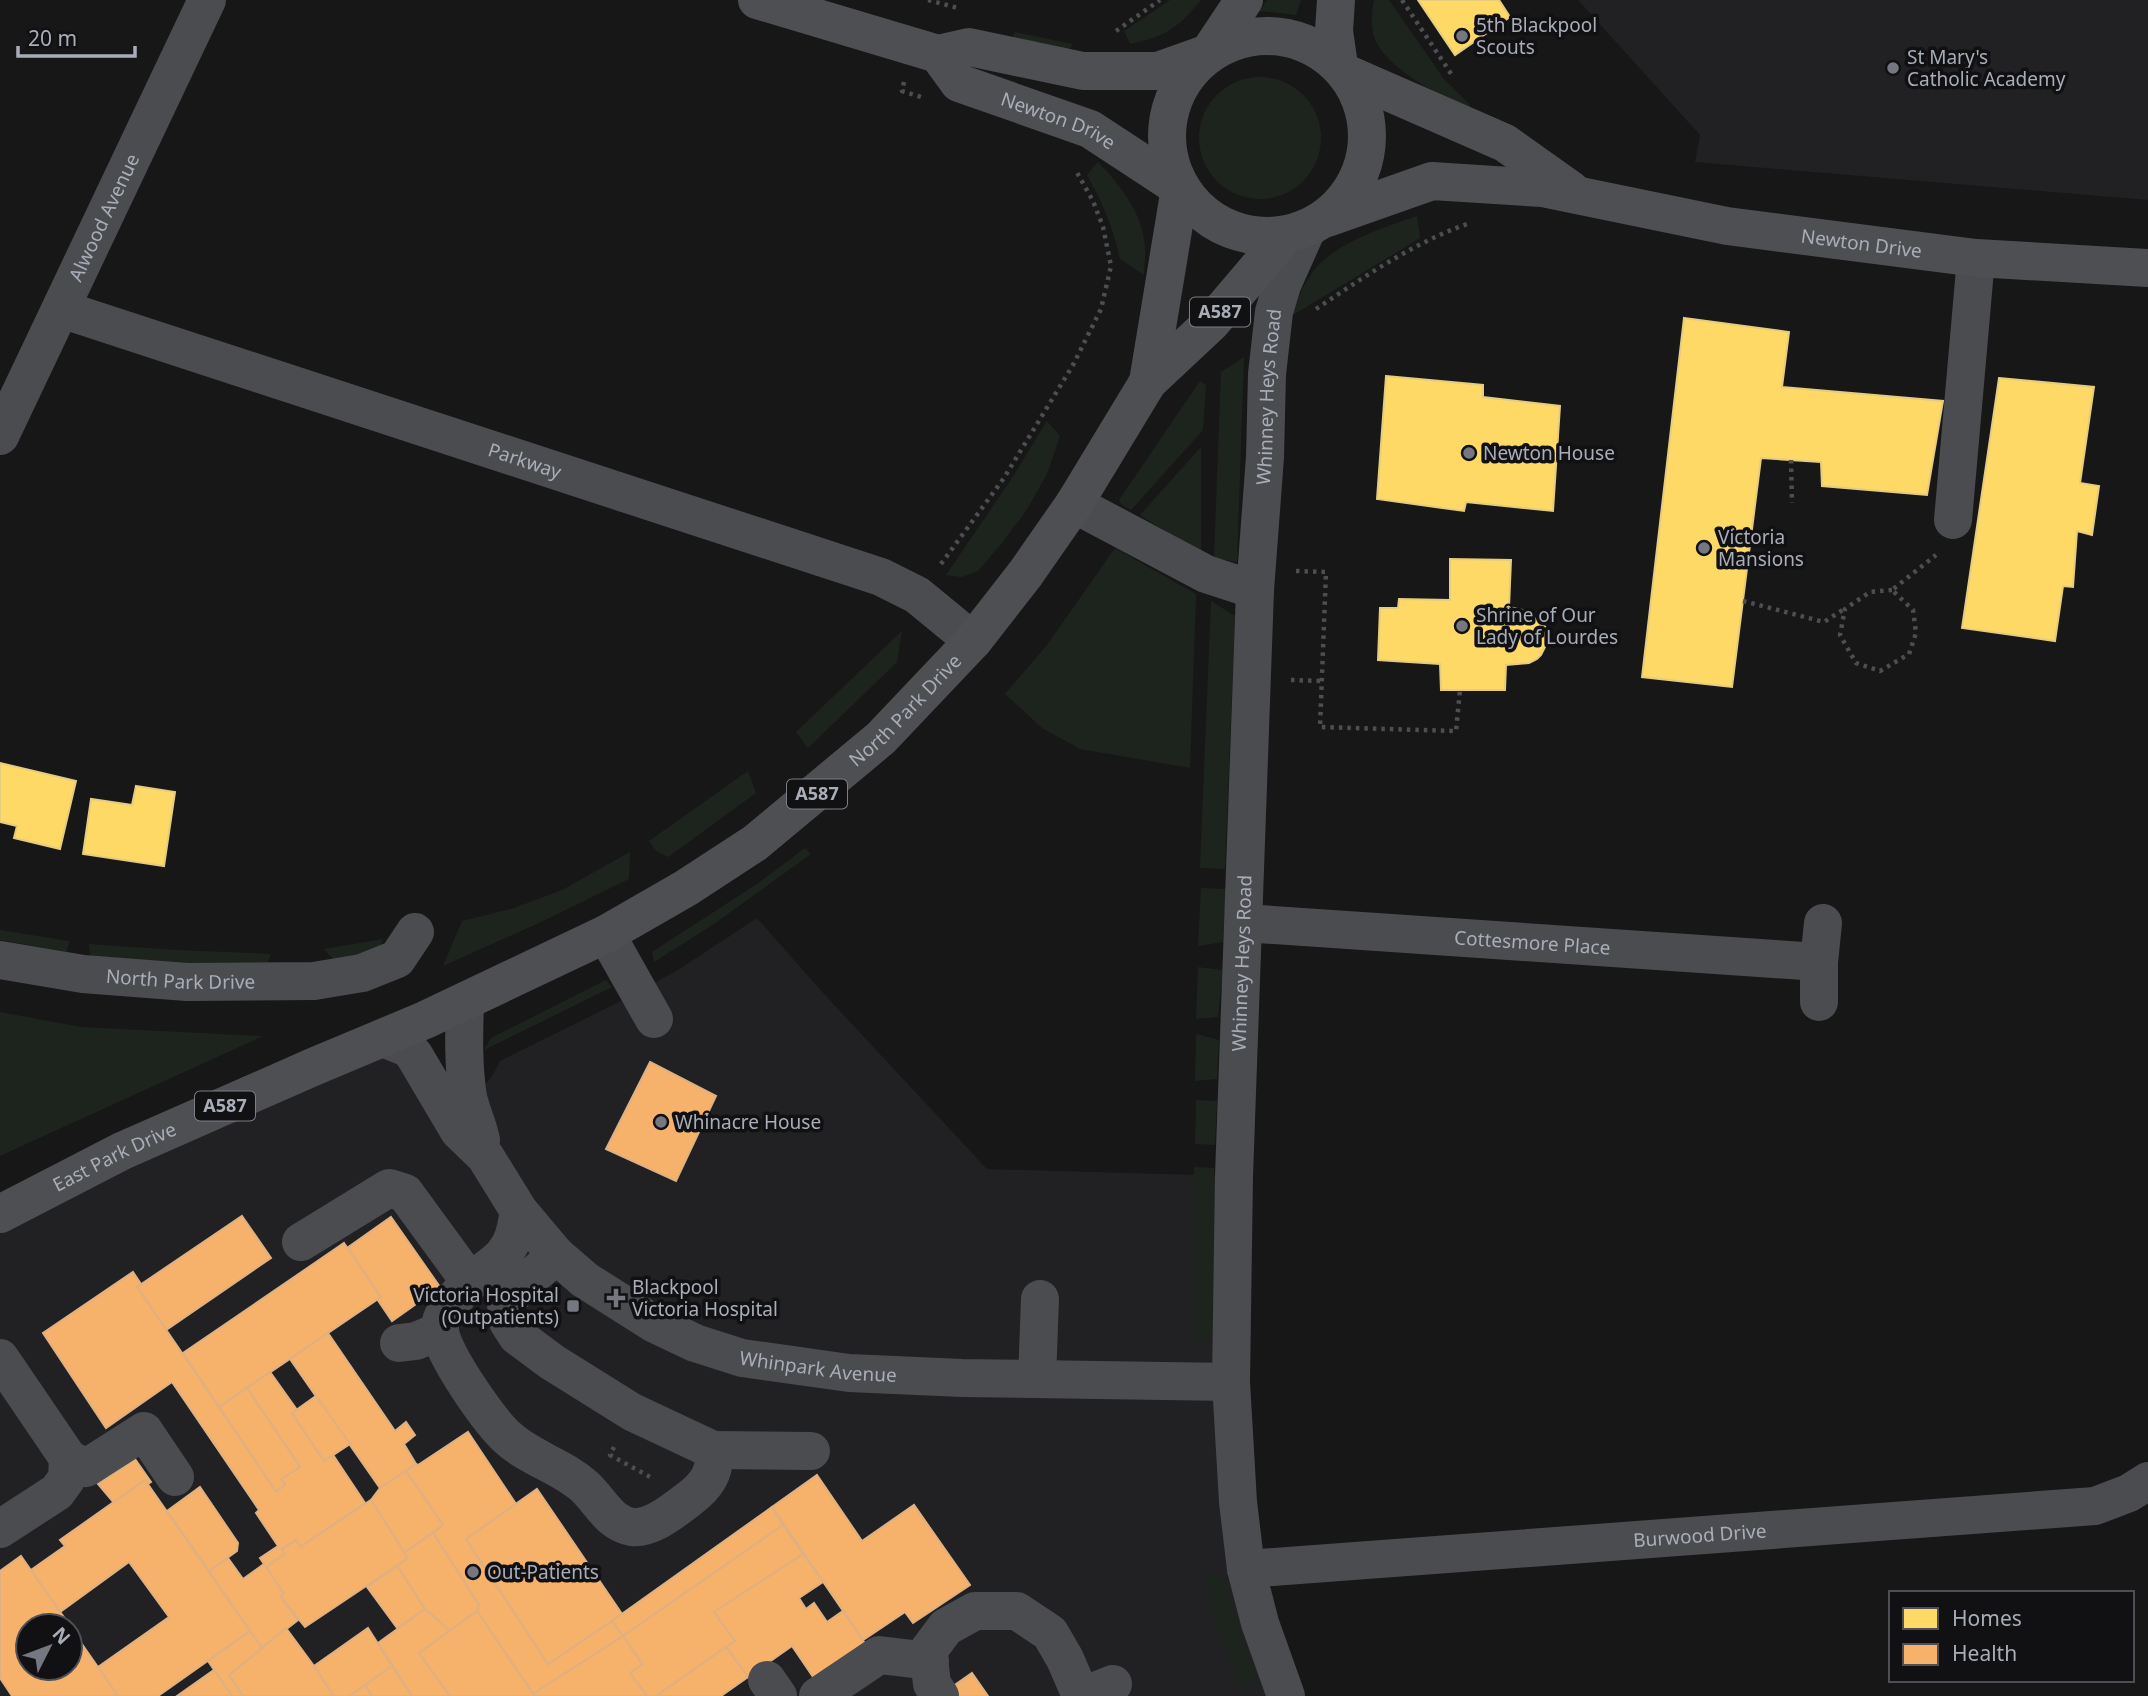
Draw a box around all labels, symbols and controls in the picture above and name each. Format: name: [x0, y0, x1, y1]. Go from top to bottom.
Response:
place label: 5th Blackpool Scouts: [1476, 12, 1597, 60]
scale bar: [18, 14, 135, 58]
text: 20 m: [28, 24, 77, 52]
marker: 5th Blackpool Scouts: [1454, 28, 1470, 44]
place label: St Mary's Catholic Academy: [1907, 44, 2066, 92]
marker: St Mary's Catholic Academy: [1885, 60, 1901, 76]
street label: Newton Drive: [997, 86, 1121, 155]
street label: Alwood Avenue: [62, 149, 145, 285]
street label: Newton Drive: [1799, 223, 1924, 264]
road number: A587: [1190, 298, 1250, 326]
street label: Whinney Heys Road: [1250, 307, 1287, 486]
street label: Parkway: [485, 437, 565, 485]
place label: Newton House: [1483, 440, 1615, 466]
marker: Newton House: [1461, 445, 1477, 461]
place label: Victoria Mansions: [1718, 524, 1804, 572]
marker: Victoria Mansions: [1696, 540, 1712, 556]
place label: Shrine of Our Lady of Lourdes: [1476, 602, 1618, 650]
marker: Shrine of Our Lady of Lourdes: [1454, 618, 1470, 634]
street label: North Park Drive: [843, 648, 967, 772]
road number: A587: [787, 780, 847, 808]
street label: Whinney Heys Road: [1225, 874, 1258, 1052]
street label: Cottesmore Place: [1453, 924, 1611, 961]
street label: North Park Drive: [105, 963, 255, 995]
road number: A587: [195, 1092, 255, 1120]
place label: Whinacre House: [675, 1109, 821, 1135]
marker: Whinacre House: [653, 1114, 669, 1130]
street label: East Park Drive: [48, 1116, 180, 1198]
place label: Blackpool Victoria Hospital: [632, 1274, 778, 1322]
place label: Victoria Hospital (Outpatients): [413, 1282, 559, 1330]
marker: Blackpool Victoria Hospital: [606, 1288, 626, 1308]
marker: Victoria Hospital (Outpatients): [565, 1298, 581, 1314]
street label: Whinpark Avenue: [738, 1345, 897, 1388]
street label: Burwood Drive: [1632, 1517, 1767, 1553]
place label: Out-Patients: [487, 1559, 599, 1585]
marker: Out-Patients: [465, 1564, 481, 1580]
legend: [1889, 1591, 2134, 1682]
text: Homes: [1952, 1604, 2022, 1632]
north arrow: [14, 1612, 84, 1682]
text: N: [47, 1621, 76, 1650]
text: Health: [1952, 1639, 2017, 1667]

